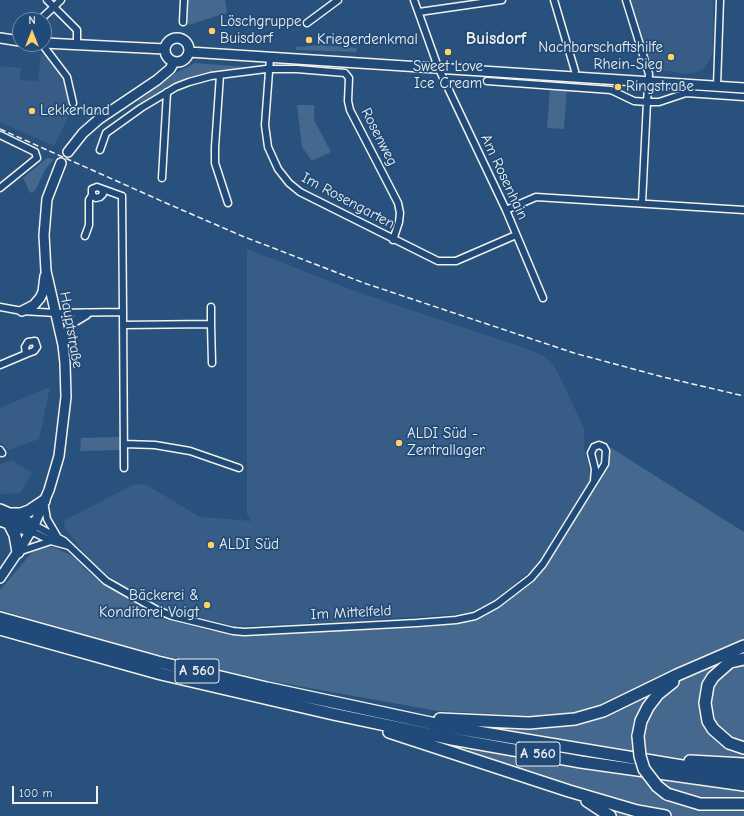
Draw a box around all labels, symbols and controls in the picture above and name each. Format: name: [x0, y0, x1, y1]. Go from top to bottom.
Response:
north arrow: [12, 12, 52, 52]
place label: Löschgruppe Buisdorf: [220, 13, 302, 48]
text: N: [28, 14, 36, 27]
marker: Löschgruppe Buisdorf: [207, 26, 217, 36]
district label: Buisdorf: [466, 29, 526, 49]
place label: Kriegerdenkmal: [317, 31, 418, 49]
marker: Kriegerdenkmal: [304, 35, 314, 45]
place label: Nachbarschaftshilfe Rhein-Sieg: [538, 39, 663, 74]
marker: Sweet Love Ice Cream: [443, 47, 453, 57]
marker: Nachbarschaftshilfe Rhein-Sieg: [666, 52, 676, 62]
place label: Sweet Love Ice Cream: [413, 58, 483, 93]
place label: Ringstraße: [626, 78, 694, 96]
marker: Ringstraße: [613, 82, 623, 92]
place label: Lekkerland: [40, 102, 110, 120]
street label: Rosenweg: [357, 105, 401, 169]
marker: Lekkerland: [27, 106, 37, 116]
street label: Am Rosenhain: [476, 131, 532, 223]
street label: Im Rosengarten: [298, 169, 398, 233]
street label: Hauptstraße: [55, 290, 87, 370]
place label: ALDI Süd - Zentrallager: [407, 425, 485, 460]
marker: ALDI Süd - Zentrallager: [394, 438, 404, 448]
place label: ALDI Süd: [219, 536, 279, 554]
marker: ALDI Süd: [206, 540, 216, 550]
place label: Bäckerei & Konditorei Voigt: [99, 587, 199, 622]
marker: Bäckerei & Konditorei Voigt: [202, 600, 212, 610]
street label: Im Mittelfeld: [310, 602, 392, 624]
road number: A 560: [175, 659, 219, 683]
road number: A 560: [516, 742, 560, 766]
scale bar: [14, 778, 100, 804]
text: 100 m: [19, 786, 52, 800]

